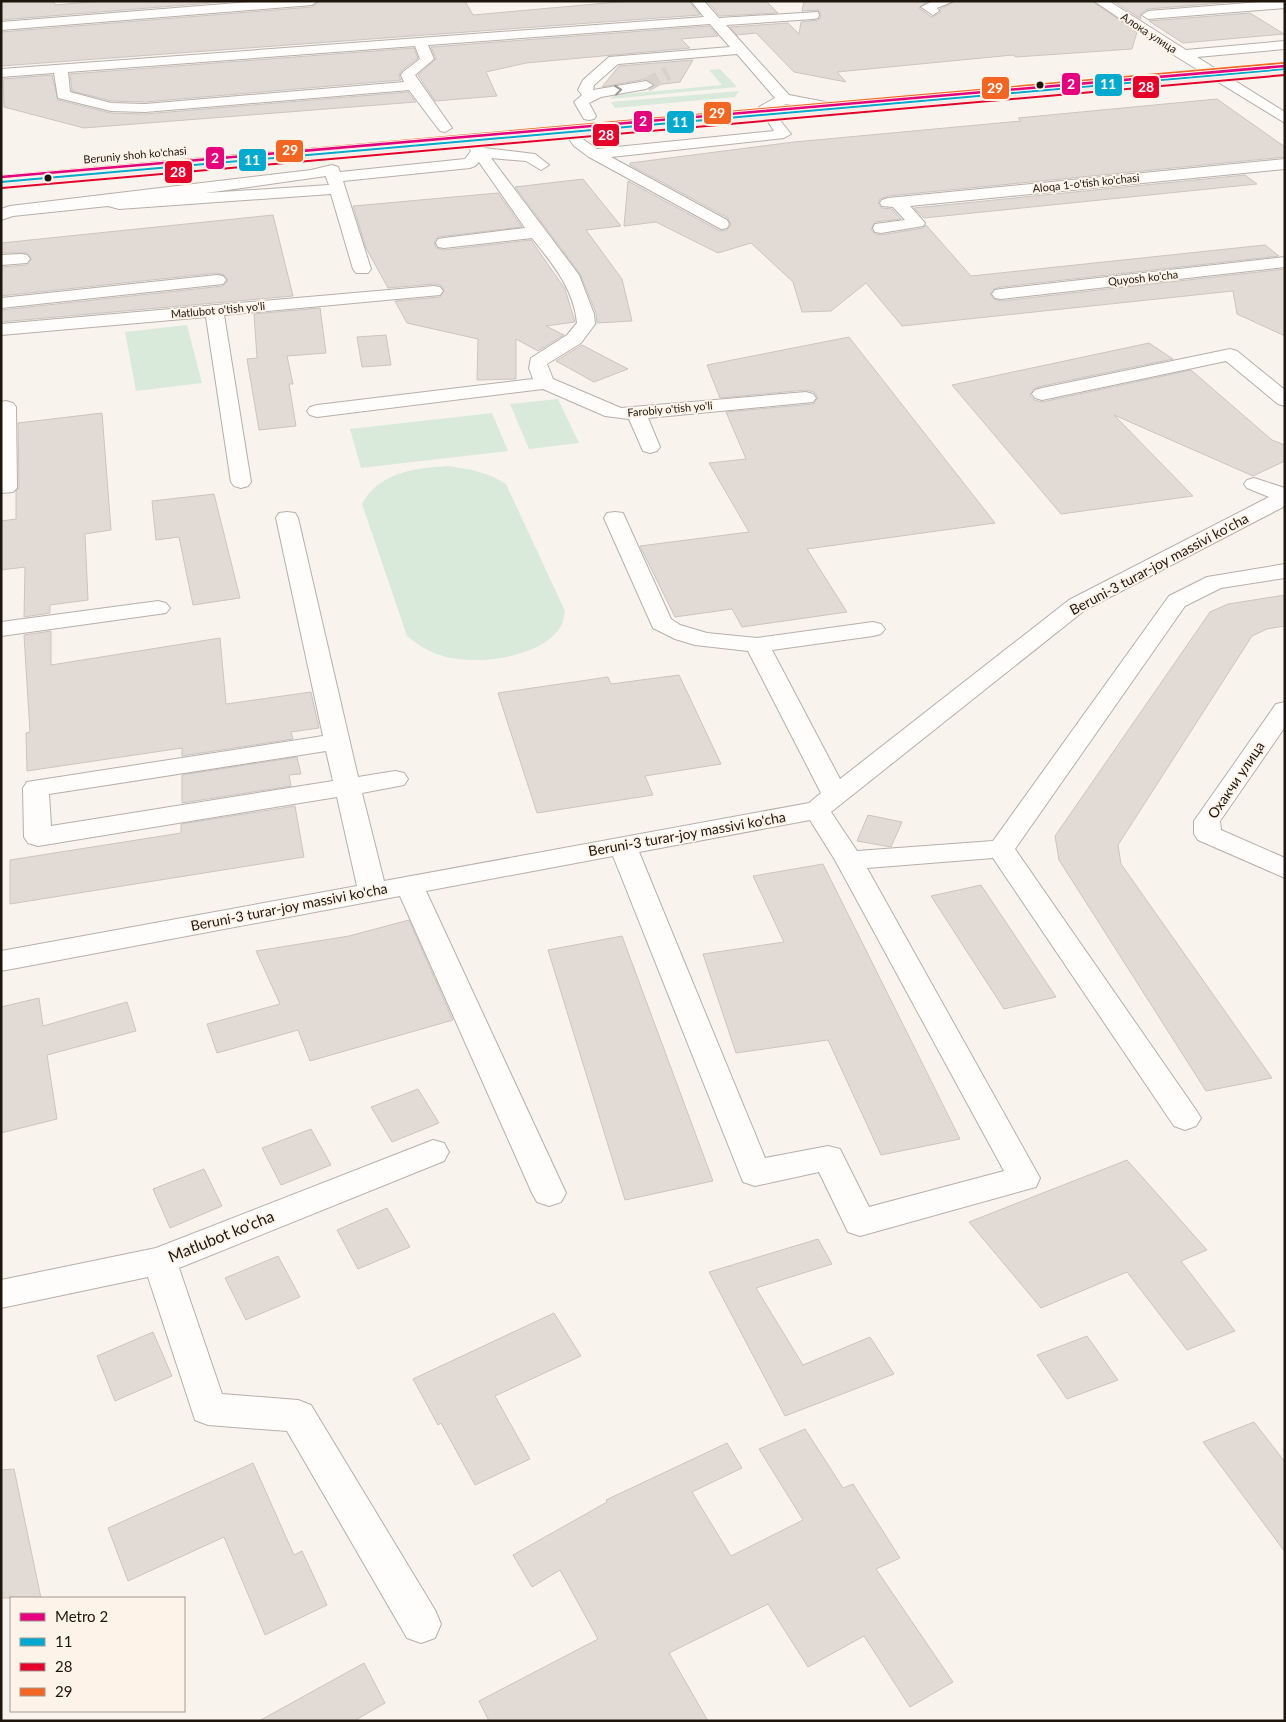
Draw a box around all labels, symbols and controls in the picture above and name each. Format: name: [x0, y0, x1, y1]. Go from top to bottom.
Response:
street label: Алока улица: [1119, 10, 1180, 56]
line badge: 2: [1061, 72, 1081, 96]
line badge: 11: [1094, 73, 1123, 97]
text: 2: [1067, 75, 1075, 92]
text: 11: [1100, 75, 1116, 92]
line badge: 28: [1132, 75, 1160, 99]
line badge: 29: [981, 76, 1010, 100]
text: 28: [1138, 78, 1154, 95]
text: 29: [987, 79, 1003, 96]
unlabelled marker: [1035, 80, 1045, 90]
one-way arrow: [615, 85, 623, 96]
line badge: 29: [703, 101, 732, 125]
text: 29: [709, 104, 725, 121]
line badge: 2: [633, 110, 653, 133]
line badge: 11: [666, 110, 695, 134]
text: 2: [639, 112, 647, 129]
text: 11: [672, 113, 688, 130]
line badge: 28: [592, 123, 620, 147]
text: 28: [598, 126, 614, 143]
line badge: 29: [275, 139, 304, 163]
text: 29: [282, 141, 298, 158]
street label: Beruniy shoh ko'chasi: [83, 143, 187, 165]
line badge: 2: [205, 146, 225, 170]
line badge: 11: [238, 148, 267, 172]
text: 2: [211, 149, 219, 166]
text: 11: [244, 151, 260, 168]
line badge: 28: [164, 160, 193, 184]
text: 28: [170, 163, 186, 180]
street label: Aloqa 1-o'tish ko'chasi: [1032, 170, 1140, 195]
unlabelled marker: [43, 173, 53, 183]
street label: Quyosh ko'cha: [1107, 267, 1179, 288]
street label: Matlubot o'tish yo'li: [170, 299, 266, 320]
street label: Farobiy o'tish yo'li: [627, 398, 713, 419]
street label: Beruni-3 turar-joy massivi ko'cha: [1066, 509, 1251, 618]
street label: Охакчи улица: [1204, 738, 1268, 821]
street label: Beruni-3 turar-joy massivi ko'cha: [587, 808, 787, 859]
street label: Beruni-3 turar-joy massivi ko'cha: [189, 879, 389, 934]
street label: Matlubot ko'cha: [165, 1206, 277, 1265]
legend: [10, 1597, 185, 1712]
text: Metro 2: [55, 1607, 108, 1625]
text: 11: [55, 1632, 72, 1650]
text: 28: [55, 1657, 72, 1675]
text: 29: [55, 1682, 72, 1700]

